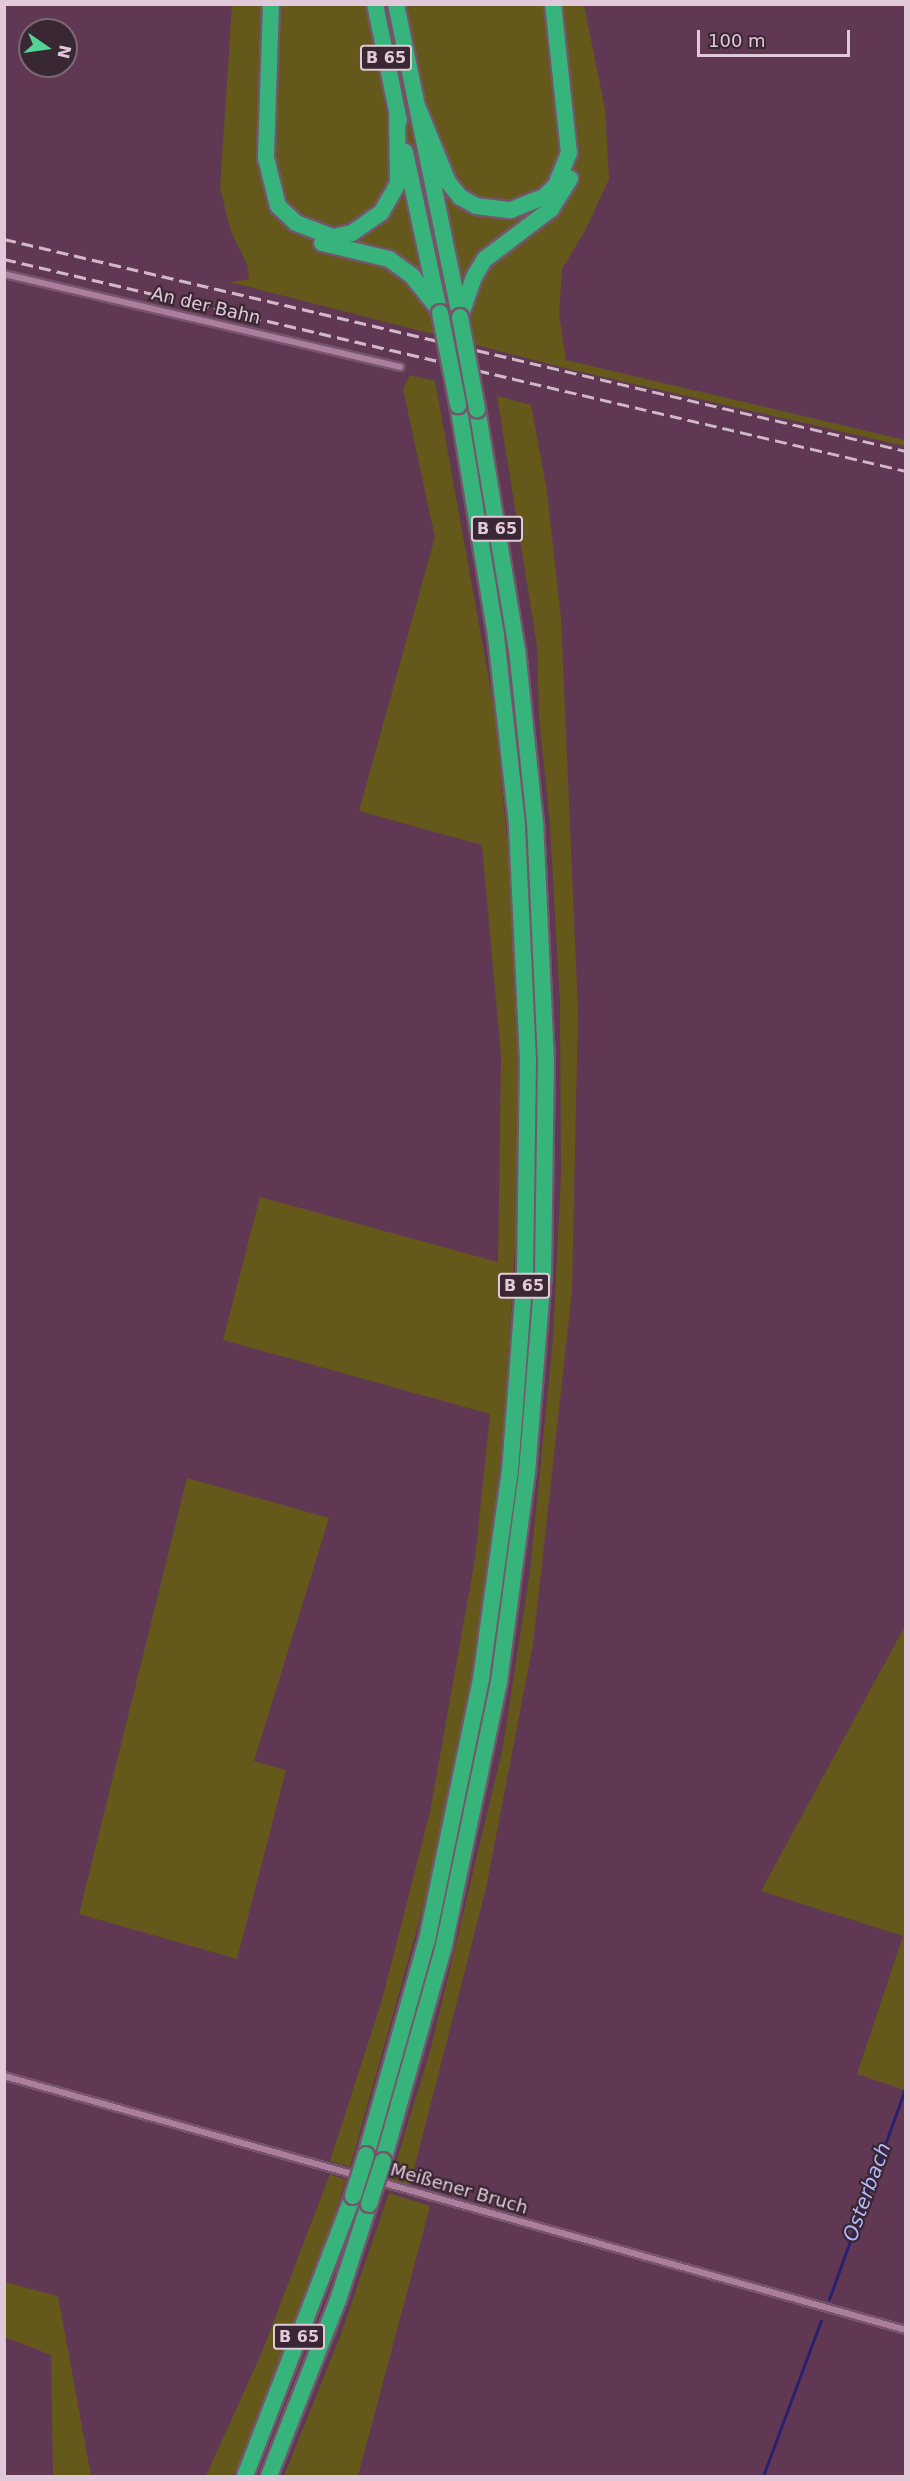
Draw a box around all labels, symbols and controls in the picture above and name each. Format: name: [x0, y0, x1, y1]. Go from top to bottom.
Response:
north arrow: [18, 18, 78, 78]
scale bar: [700, 18, 853, 56]
text: 100 m: [708, 30, 766, 51]
text: N: [53, 43, 75, 60]
road number: B 65: [359, 45, 413, 71]
street label: An der Bahn: [149, 283, 263, 329]
road number: B 65: [470, 516, 524, 542]
road number: B 65: [497, 1273, 551, 1299]
water label: Osterbach: [838, 2139, 896, 2245]
street label: Meißener Bruch: [388, 2159, 530, 2219]
road number: B 65: [272, 2324, 326, 2350]

